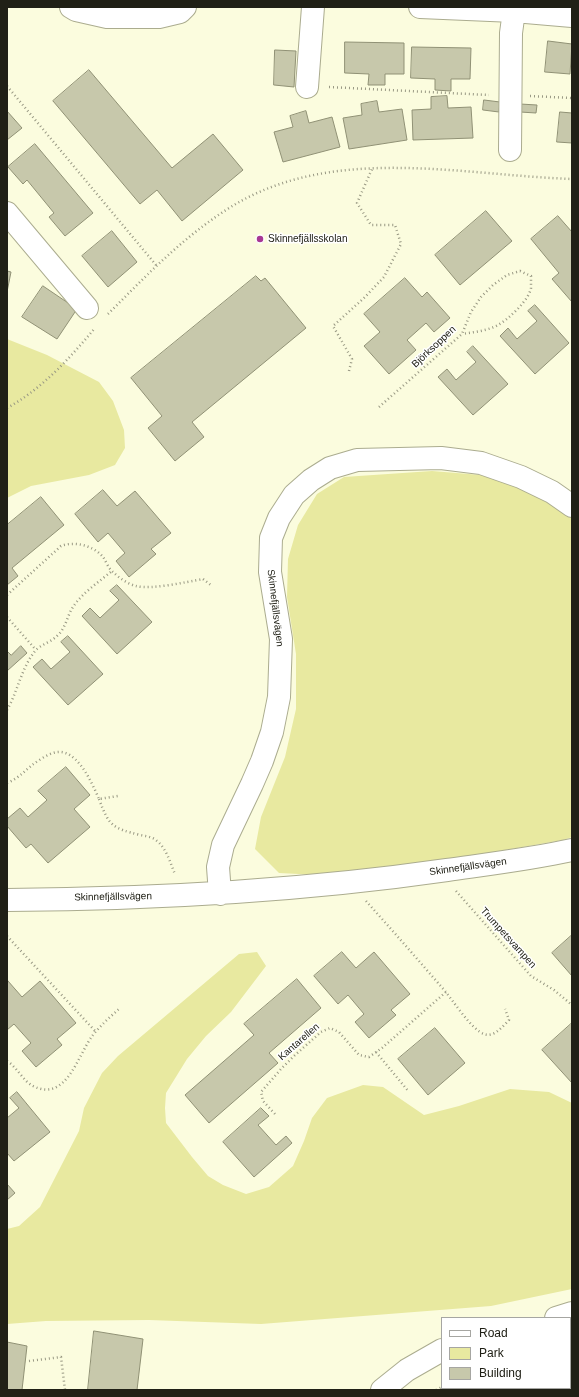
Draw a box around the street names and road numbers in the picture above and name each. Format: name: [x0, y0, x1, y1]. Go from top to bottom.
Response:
street label: Björksoppen: [410, 324, 458, 370]
street label: Skinnefjällsvägen: [264, 569, 286, 647]
street label: Skinnefjällsvägen: [429, 856, 507, 878]
street label: Skinnefjällsvägen: [74, 890, 152, 904]
street label: Trumpetsvampen: [478, 905, 538, 971]
street label: Kantarellen: [276, 1021, 322, 1063]

